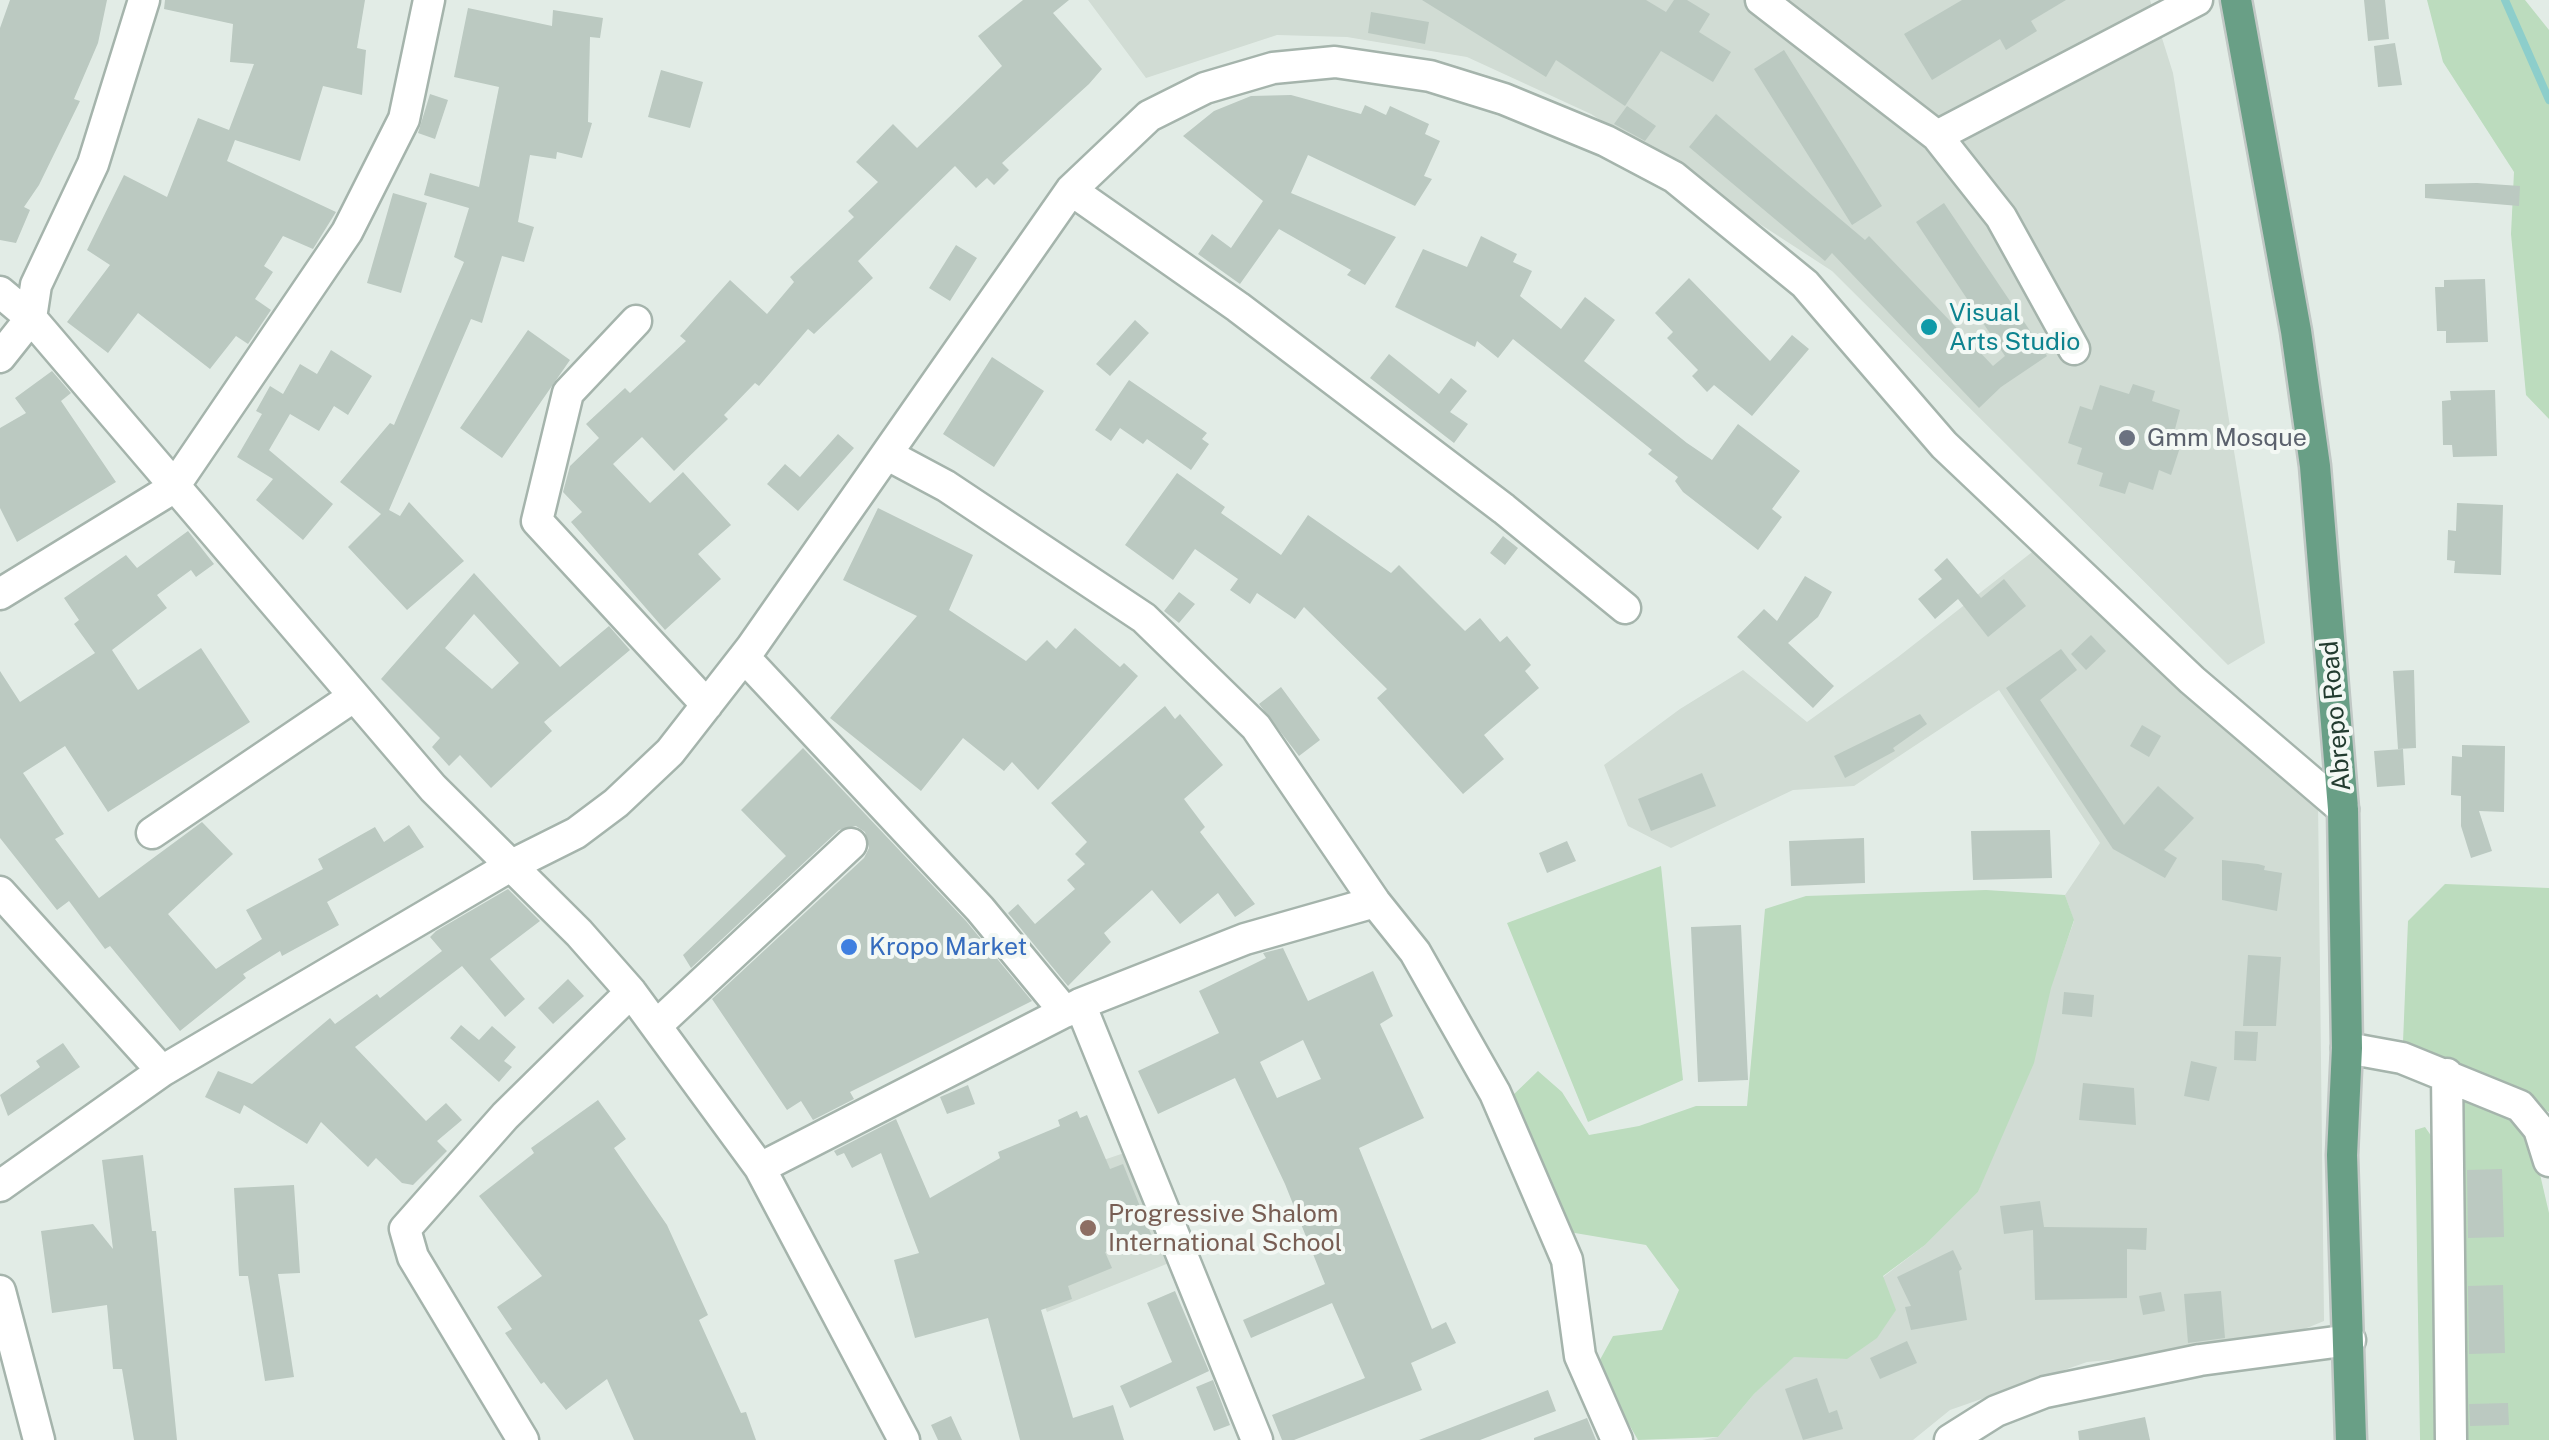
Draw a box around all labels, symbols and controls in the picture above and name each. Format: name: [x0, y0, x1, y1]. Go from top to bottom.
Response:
place label: Visual Arts Studio: [1949, 298, 2080, 357]
marker: Visual Arts Studio: [1918, 316, 1940, 338]
place label: Gmm Mosque: [2147, 423, 2307, 453]
marker: Gmm Mosque: [2116, 427, 2138, 449]
street label: Abrepo Road: [2314, 640, 2358, 792]
place label: Kropo Market: [869, 932, 1027, 962]
marker: Kropo Market: [838, 936, 860, 958]
place label: Progressive Shalom International School: [1108, 1199, 1342, 1258]
marker: Progressive Shalom International School: [1077, 1217, 1099, 1239]

